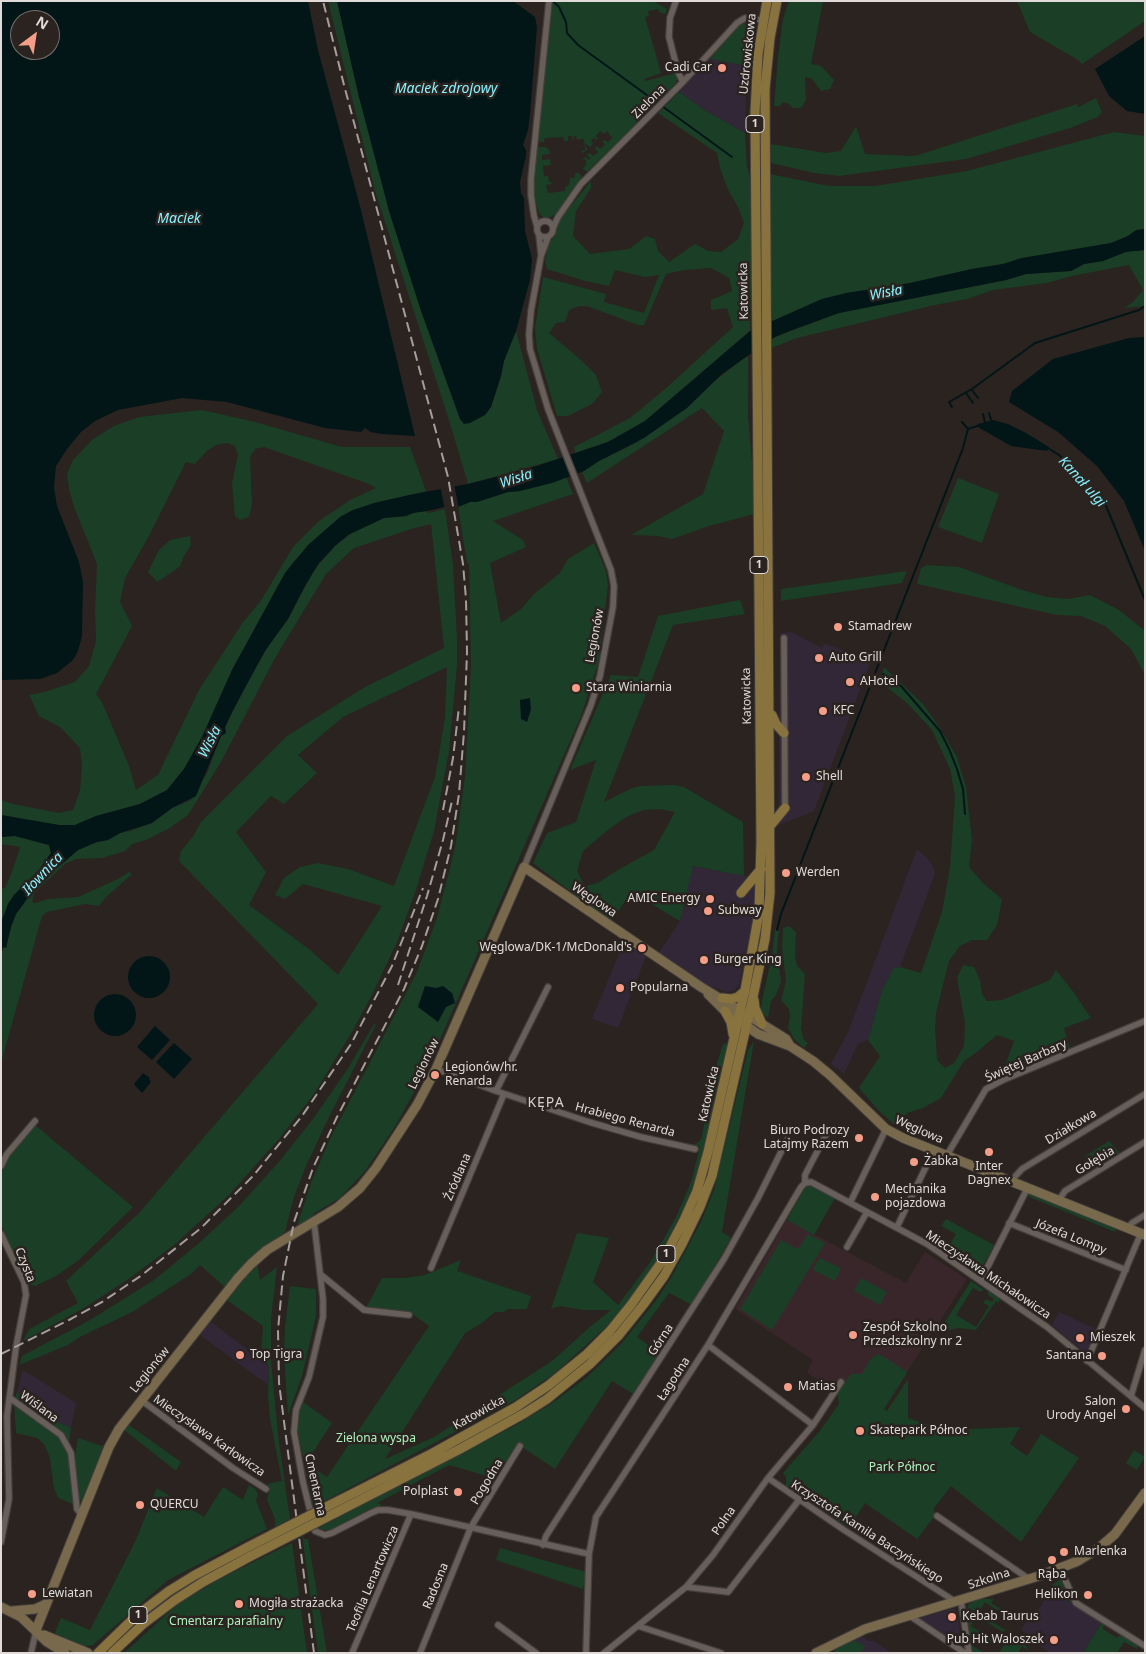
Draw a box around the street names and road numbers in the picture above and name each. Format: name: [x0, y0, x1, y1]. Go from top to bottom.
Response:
street label: Uzdrowiskowa: [737, 13, 759, 95]
street label: Zielona: [629, 82, 669, 122]
road number: 1: [746, 116, 764, 132]
street label: Katowicka: [736, 262, 752, 320]
road number: 1: [750, 556, 768, 574]
street label: Legionów: [583, 608, 607, 664]
street label: Katowicka: [739, 667, 755, 725]
street label: Węglowa: [569, 880, 619, 920]
street label: Legionów: [406, 1036, 442, 1092]
street label: Świętej Barbary: [983, 1037, 1069, 1085]
street label: Katowicka: [696, 1065, 722, 1123]
street label: Hrabiego Renarda: [574, 1100, 676, 1140]
street label: Działkowa: [1043, 1106, 1099, 1148]
street label: Węglowa: [893, 1113, 945, 1147]
street label: Gołębia: [1073, 1144, 1117, 1178]
street label: Źródlana: [442, 1151, 474, 1203]
street label: Józefa Lompy: [1034, 1216, 1108, 1258]
street label: Mieczysława Michałowicza: [923, 1228, 1053, 1322]
street label: Czysta: [12, 1246, 38, 1284]
road number: 1: [657, 1246, 675, 1262]
street label: Górna: [645, 1321, 677, 1359]
street label: Legionów: [127, 1344, 173, 1396]
street label: Łagodna: [655, 1354, 693, 1404]
street label: Wiślana: [17, 1388, 61, 1426]
street label: Mieczysława Karłowicza: [150, 1392, 268, 1480]
street label: Katowicka: [451, 1393, 507, 1433]
street label: Cmentarna: [301, 1453, 329, 1517]
street label: Pogodna: [468, 1457, 506, 1507]
street label: Krzysztofa Kamila Baczyńskiego: [788, 1477, 946, 1587]
street label: Polna: [709, 1504, 739, 1538]
street label: Teofila Lenartowicza: [344, 1524, 402, 1634]
street label: Radosna: [420, 1561, 452, 1611]
street label: Szkolna: [966, 1565, 1012, 1593]
road number: 1: [129, 1606, 147, 1624]

